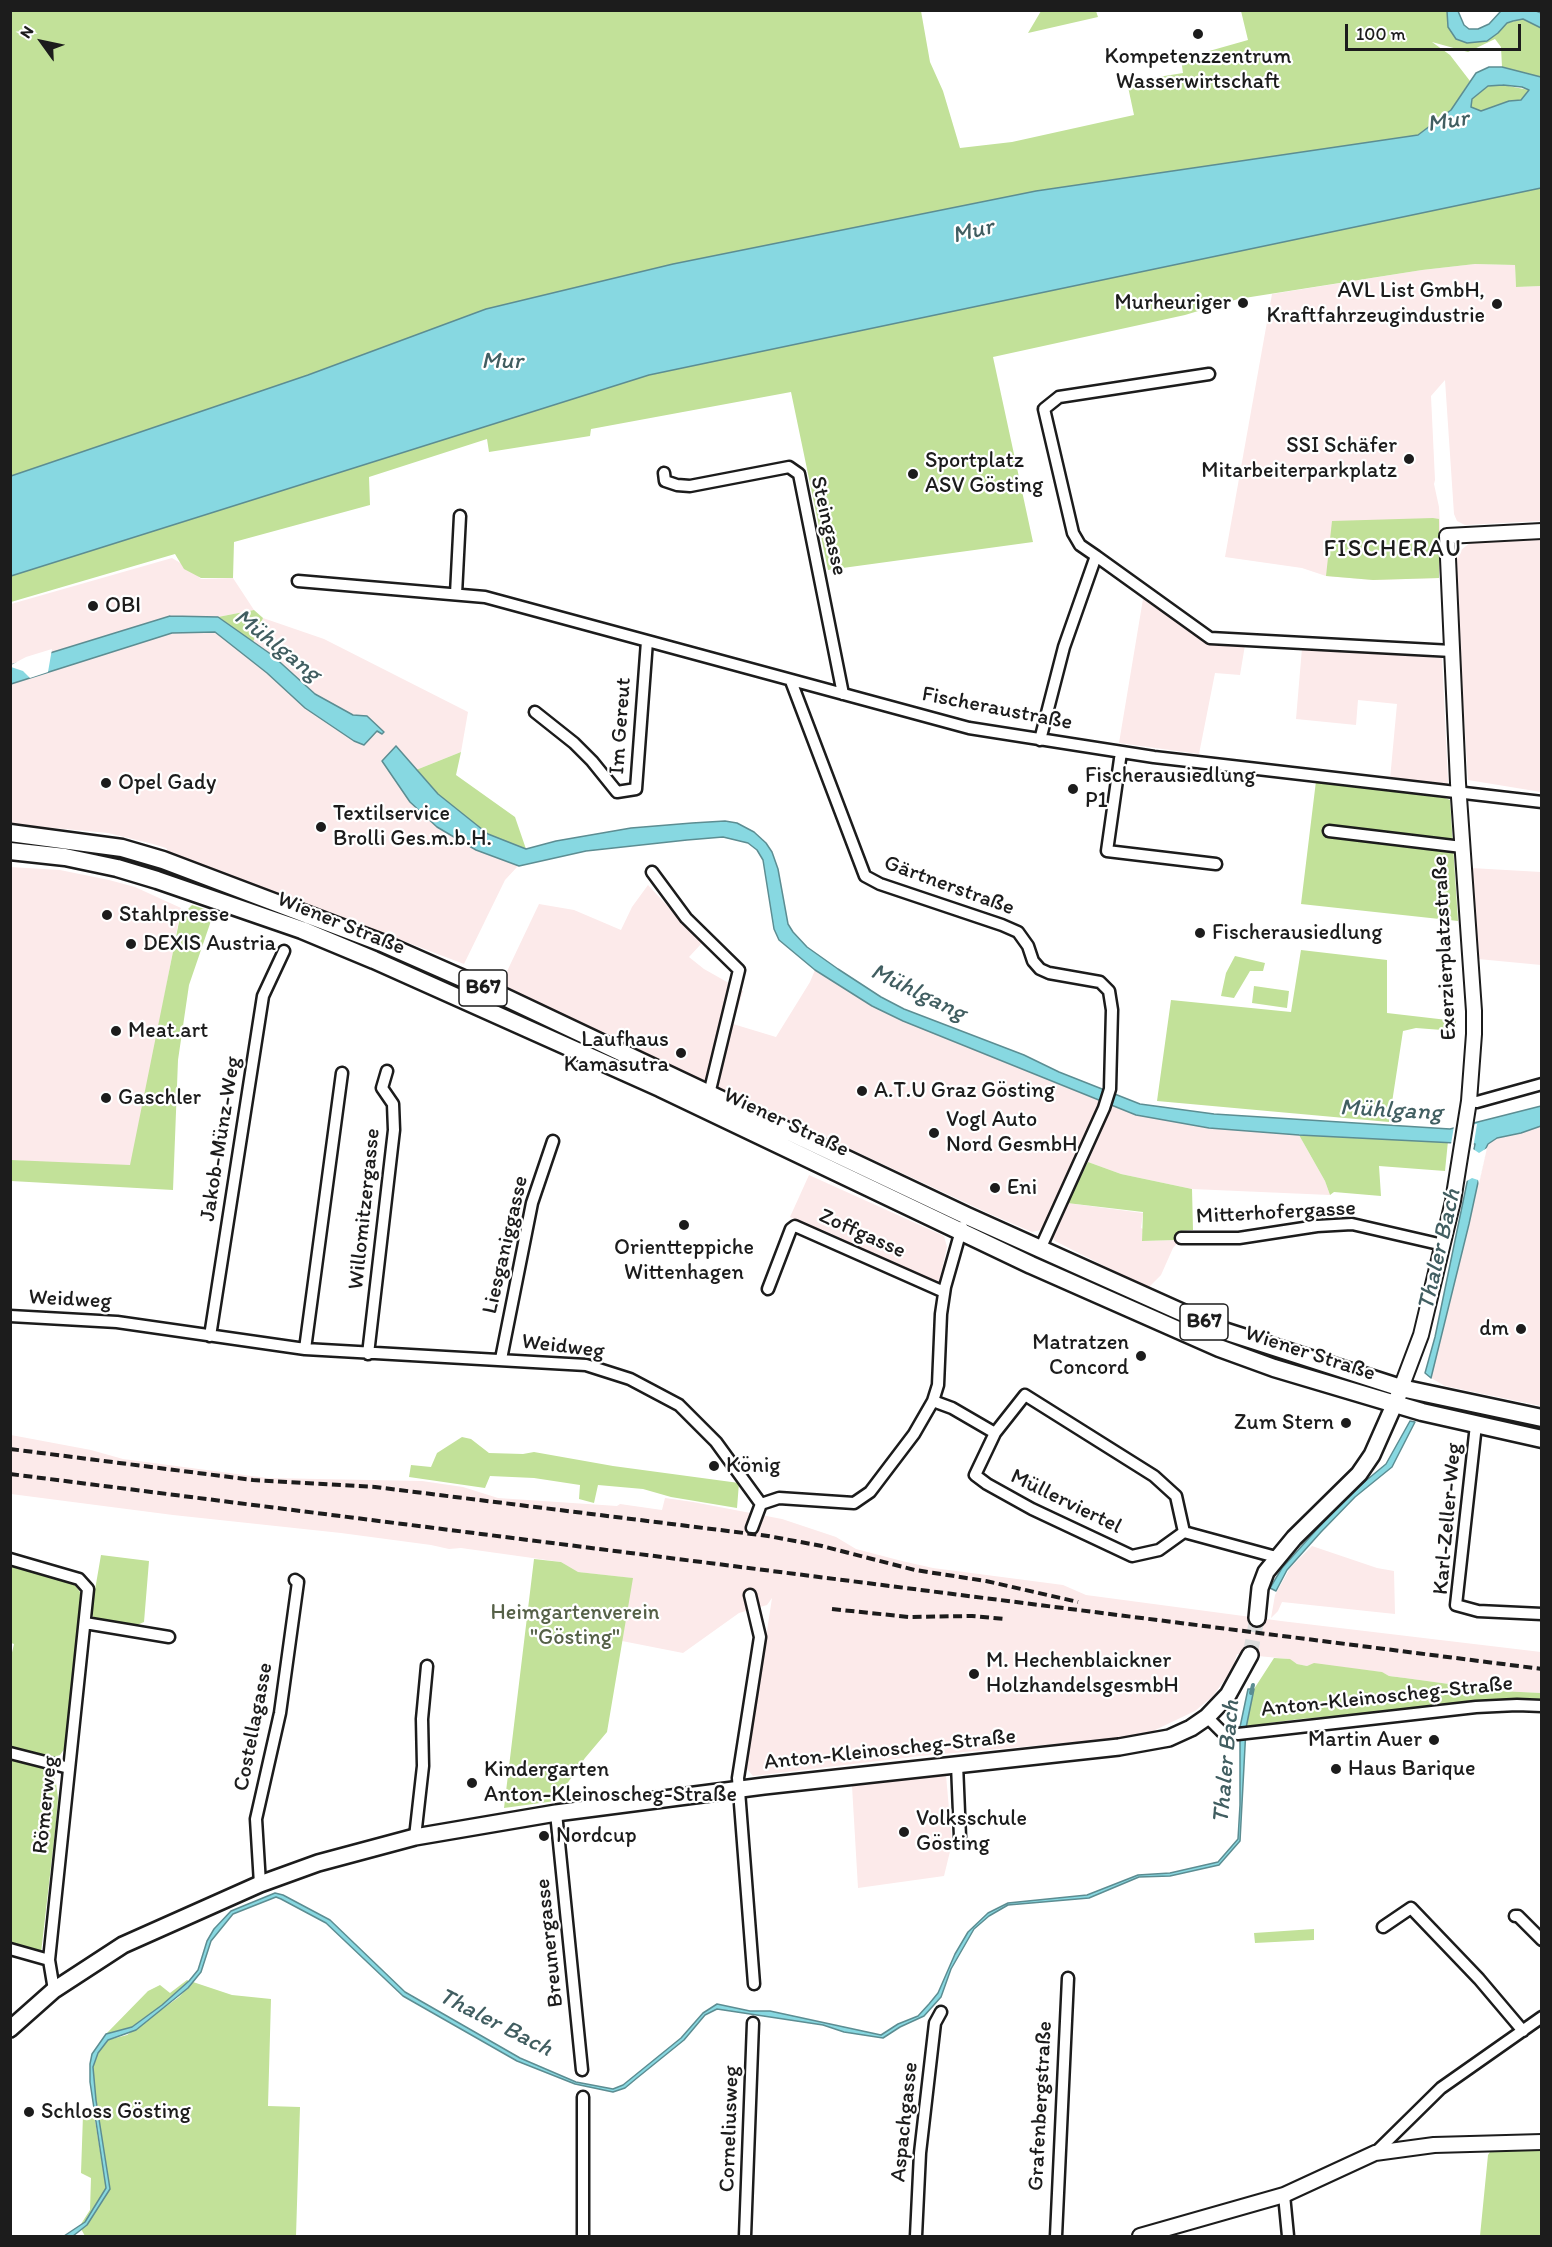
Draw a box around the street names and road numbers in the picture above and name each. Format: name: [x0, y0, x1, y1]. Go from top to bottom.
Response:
street label: Steingasse: [804, 474, 852, 578]
street label: Im Gereut: [604, 677, 638, 775]
street label: Fischeraustraße: [919, 681, 1075, 737]
street label: Gärtnerstraße: [880, 850, 1018, 922]
street label: Exerzierplatzstraße: [1427, 855, 1463, 1041]
street label: Wiener Straße: [273, 886, 409, 962]
road number: B67: [459, 970, 507, 1006]
street label: Jakob-Münz-Weg: [195, 1055, 247, 1223]
street label: Wiener Straße: [719, 1082, 853, 1164]
street label: Willomitzergasse: [343, 1127, 387, 1291]
street label: Liesganiggasse: [477, 1173, 535, 1317]
street label: Mitterhofergasse: [1195, 1196, 1357, 1230]
street label: Zoffgasse: [815, 1203, 909, 1265]
street label: Weidweg: [28, 1285, 112, 1315]
road number: B67: [1180, 1304, 1228, 1340]
street label: Wiener Straße: [1241, 1321, 1379, 1387]
street label: Weidweg: [520, 1329, 606, 1365]
street label: Karl-Zeller-Weg: [1428, 1442, 1468, 1596]
street label: Müllerviertel: [1006, 1464, 1126, 1540]
street label: Costellagasse: [229, 1660, 279, 1794]
street label: Anton-Kleinoscheg-Straße: [1260, 1671, 1514, 1723]
street label: Anton-Kleinoscheg-Straße: [763, 1724, 1017, 1776]
street label: Römerweg: [28, 1755, 64, 1855]
street label: Breunergasse: [530, 1877, 570, 2009]
street label: Grafenbergstraße: [1023, 2020, 1059, 2192]
street label: Aspachgasse: [886, 2061, 924, 2183]
street label: Corneliusweg: [715, 2065, 745, 2193]

